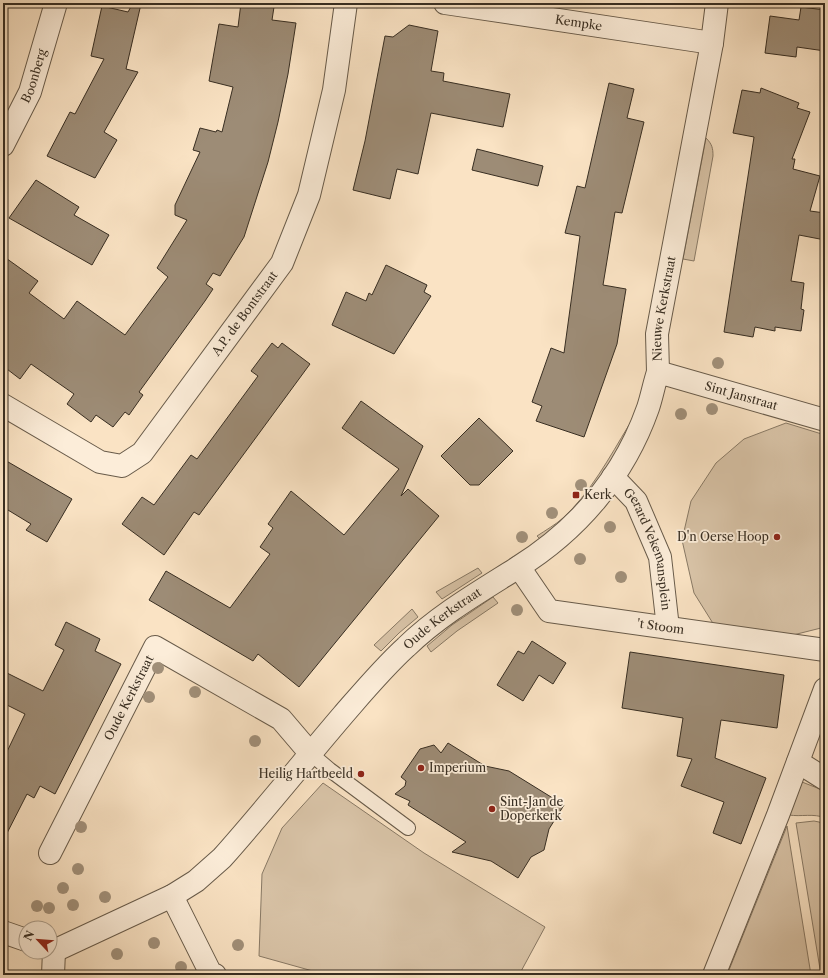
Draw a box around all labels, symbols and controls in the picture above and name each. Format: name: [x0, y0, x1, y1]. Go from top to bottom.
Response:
street label: Kempke: [554, 12, 603, 33]
street label: Boonberg: [18, 46, 49, 105]
street label: Nieuwe Kerkstraat: [649, 254, 679, 361]
street label: A.P. de Bontstraat: [208, 267, 281, 359]
street label: Sint Janstraat: [703, 378, 780, 413]
street label: Gerard Vekemansplein: [621, 485, 674, 611]
place label: Kerk: [584, 487, 613, 502]
marker: Kerk: [571, 490, 581, 500]
place label: D'n Oerse Hoop: [677, 529, 769, 544]
marker: D'n Oerse Hoop: [772, 532, 782, 542]
street label: Oude Kerkstraat: [400, 584, 485, 653]
street label: 't Stoom: [636, 616, 685, 637]
street label: Oude Kerkstraat: [101, 652, 157, 743]
place label: Imperium: [429, 760, 486, 775]
marker: Imperium: [416, 763, 426, 773]
place label: Heilig Hartbeeld: [259, 766, 354, 781]
marker: Heilig Hartbeeld: [356, 769, 366, 779]
place label: Sint-Jan de Doperkerk: [500, 794, 564, 823]
marker: Sint-Jan de Doperkerk: [487, 804, 497, 814]
north arrow: [18, 920, 58, 960]
text: N: [21, 928, 38, 943]

